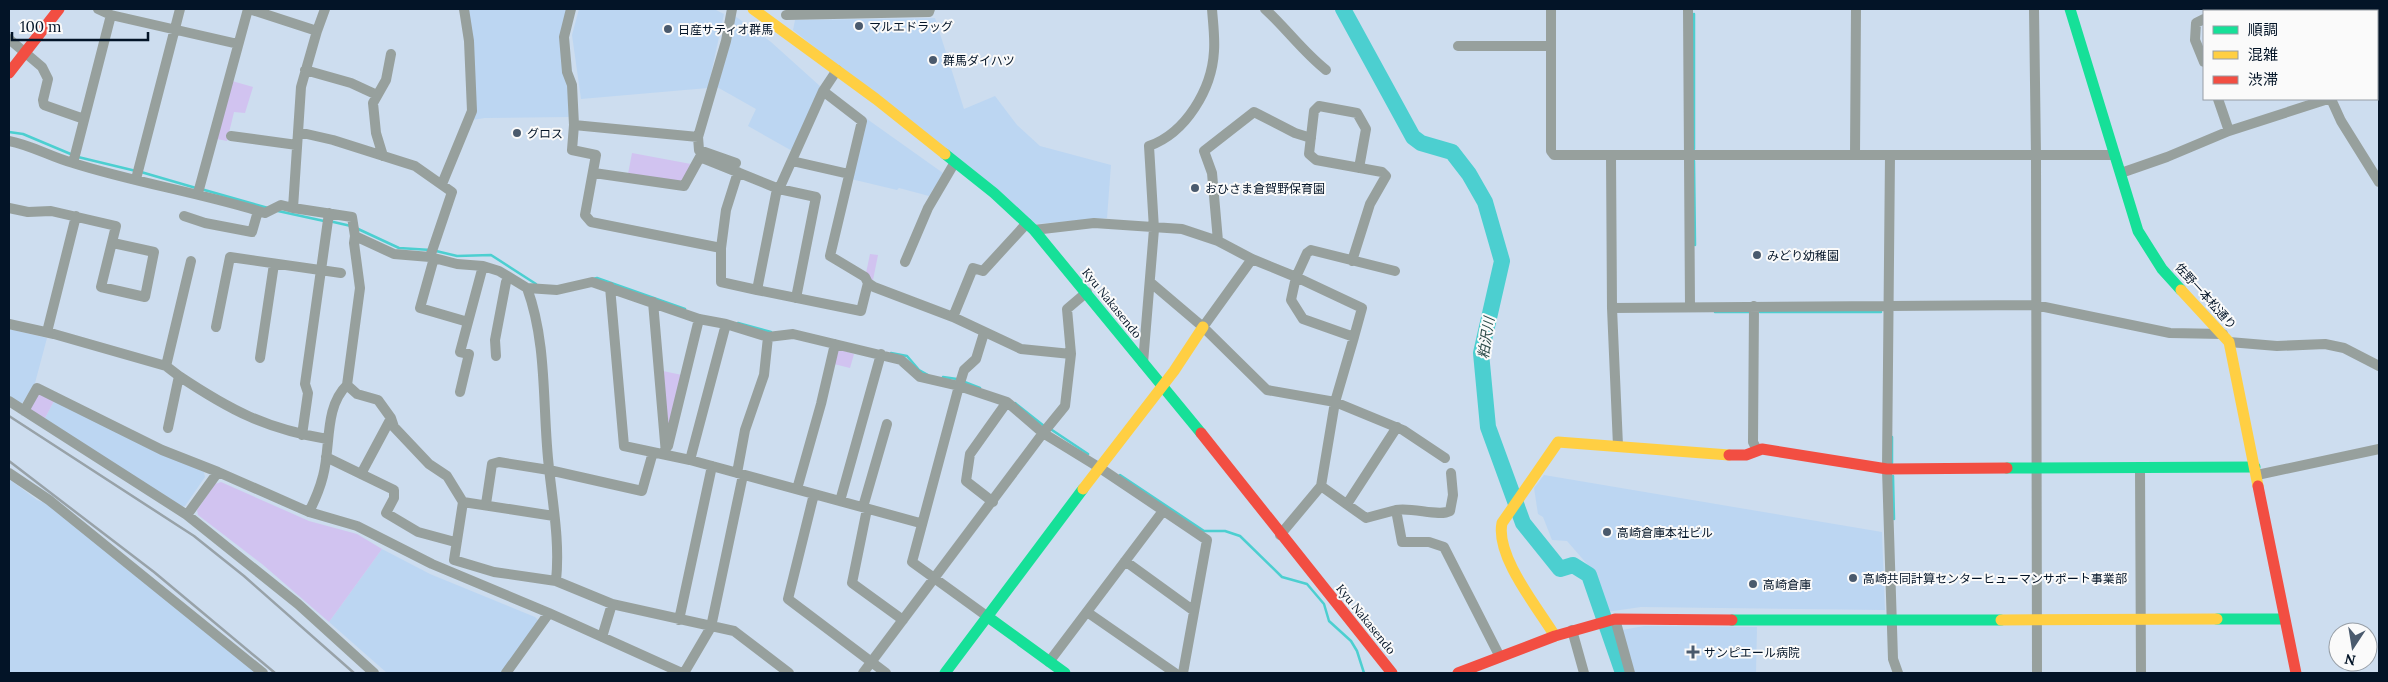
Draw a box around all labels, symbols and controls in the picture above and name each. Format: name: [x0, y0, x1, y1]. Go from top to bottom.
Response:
scale bar: [12, 10, 149, 42]
legend: [2203, 10, 2378, 100]
text: 100 m: [20, 17, 61, 36]
place label: マルエドラッグ: [869, 19, 953, 34]
marker: マルエドラッグ: [853, 20, 865, 32]
text: 順調: [2248, 20, 2278, 39]
place label: 日産サティオ群馬: [678, 22, 773, 37]
marker: 日産サティオ群馬: [662, 23, 674, 35]
text: 混雑: [2248, 45, 2278, 64]
place label: 群馬ダイハツ: [943, 53, 1015, 68]
marker: 群馬ダイハツ: [927, 54, 939, 66]
text: 渋滞: [2248, 70, 2278, 89]
place label: グロス: [527, 126, 563, 141]
marker: グロス: [511, 127, 523, 139]
place label: おひさま倉賀野保育園: [1205, 181, 1325, 196]
marker: おひさま倉賀野保育園: [1189, 182, 1201, 194]
place label: みどり幼稚園: [1767, 248, 1839, 263]
marker: みどり幼稚園: [1751, 249, 1763, 261]
street label: 佐野一本松通り: [2172, 260, 2240, 332]
street label: Kyu Nakasendo: [1079, 265, 1145, 341]
water label: 粕沢川: [1474, 314, 1498, 360]
place label: 高崎倉庫本社ビル: [1617, 525, 1713, 540]
marker: 高崎倉庫本社ビル: [1601, 526, 1613, 538]
place label: 高崎共同計算センターヒューマンサポート事業部: [1863, 571, 2127, 586]
marker: 高崎共同計算センターヒューマンサポート事業部: [1847, 572, 1859, 584]
place label: 高崎倉庫: [1763, 577, 1811, 592]
marker: 高崎倉庫: [1747, 578, 1759, 590]
street label: Kyu Nakasendo: [1333, 581, 1399, 657]
north arrow: [2328, 622, 2378, 672]
marker: サンピエール病院: [1686, 645, 1700, 659]
place label: サンピエール病院: [1704, 645, 1800, 660]
text: N: [2343, 650, 2357, 670]

